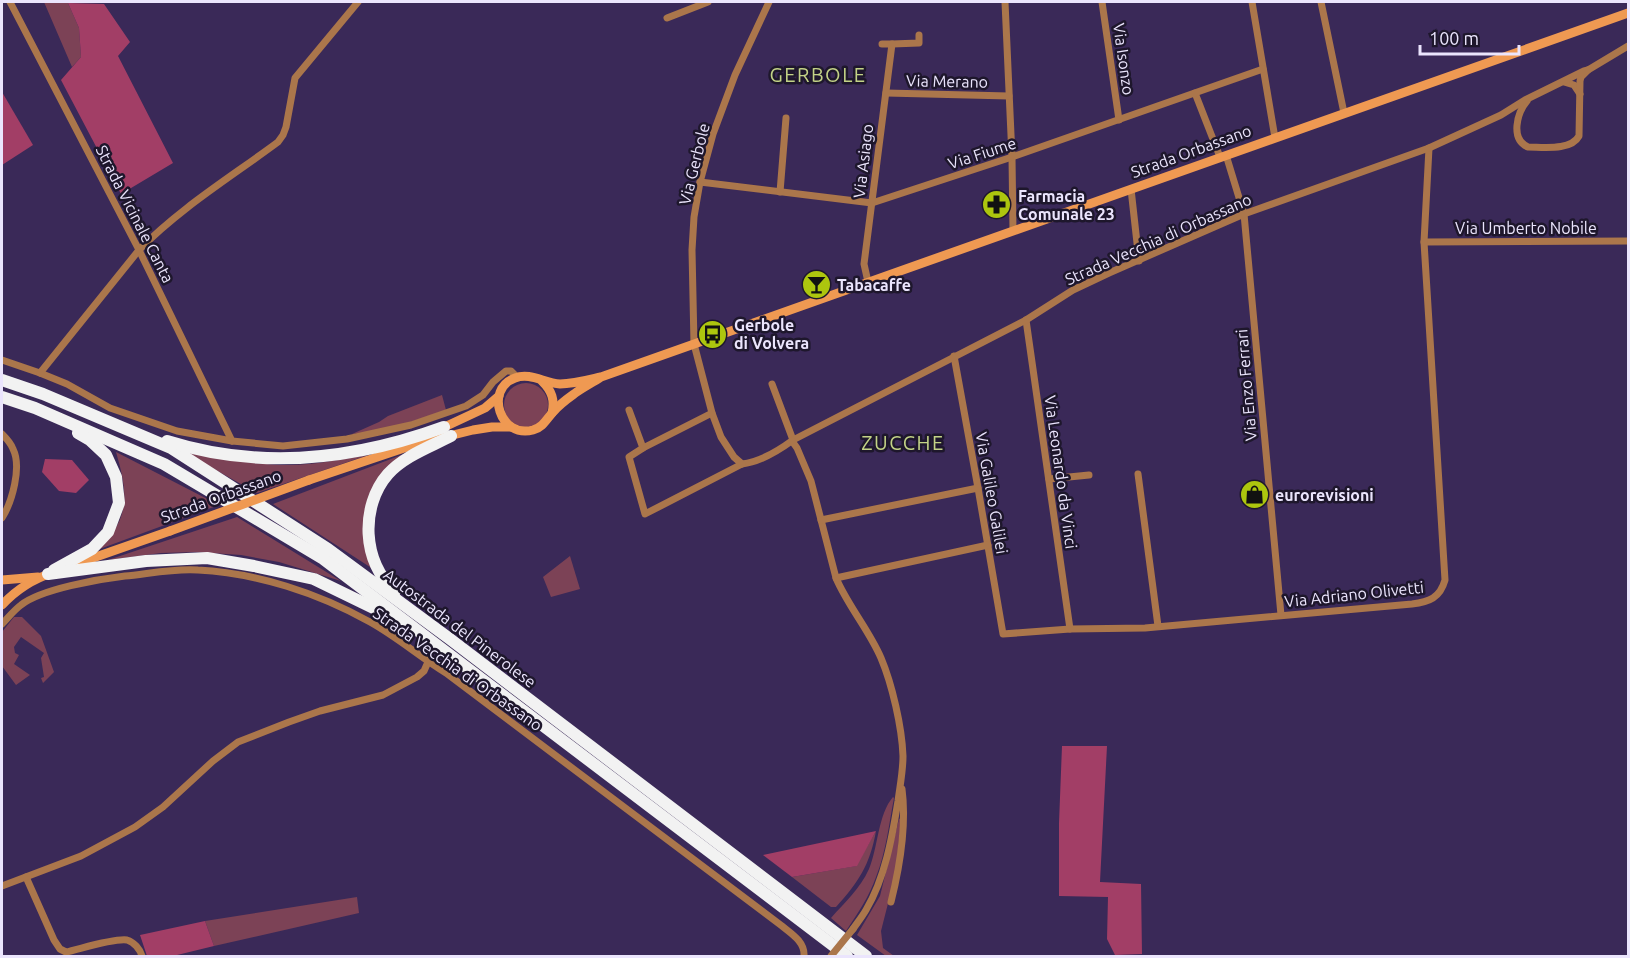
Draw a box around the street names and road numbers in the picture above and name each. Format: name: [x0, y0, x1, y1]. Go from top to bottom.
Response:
street label: Via Isonzo: [1110, 22, 1138, 96]
street label: Via Merano: [906, 71, 988, 91]
street label: Via Gerbole: [675, 121, 713, 207]
street label: Strada Orbassano: [1128, 121, 1254, 181]
street label: Via Asiago: [850, 123, 876, 199]
street label: Via Fiume: [946, 134, 1018, 172]
street label: Strada Vicinale Canta: [93, 142, 177, 286]
street label: Strada Vecchia di Orbassano: [1062, 190, 1254, 288]
street label: Via Umberto Nobile: [1455, 219, 1597, 237]
street label: Via Enzo Ferrari: [1232, 328, 1260, 442]
street label: Via Leonardo da Vinci: [1041, 394, 1081, 550]
street label: Via Galileo Galilei: [972, 431, 1012, 555]
street label: Strada Orbassano: [158, 466, 284, 526]
street label: Autostrada del Pinerolese: [380, 565, 540, 691]
street label: Via Adriano Olivetti: [1283, 578, 1425, 610]
street label: Strada Vecchia di Orbassano: [370, 604, 546, 734]

